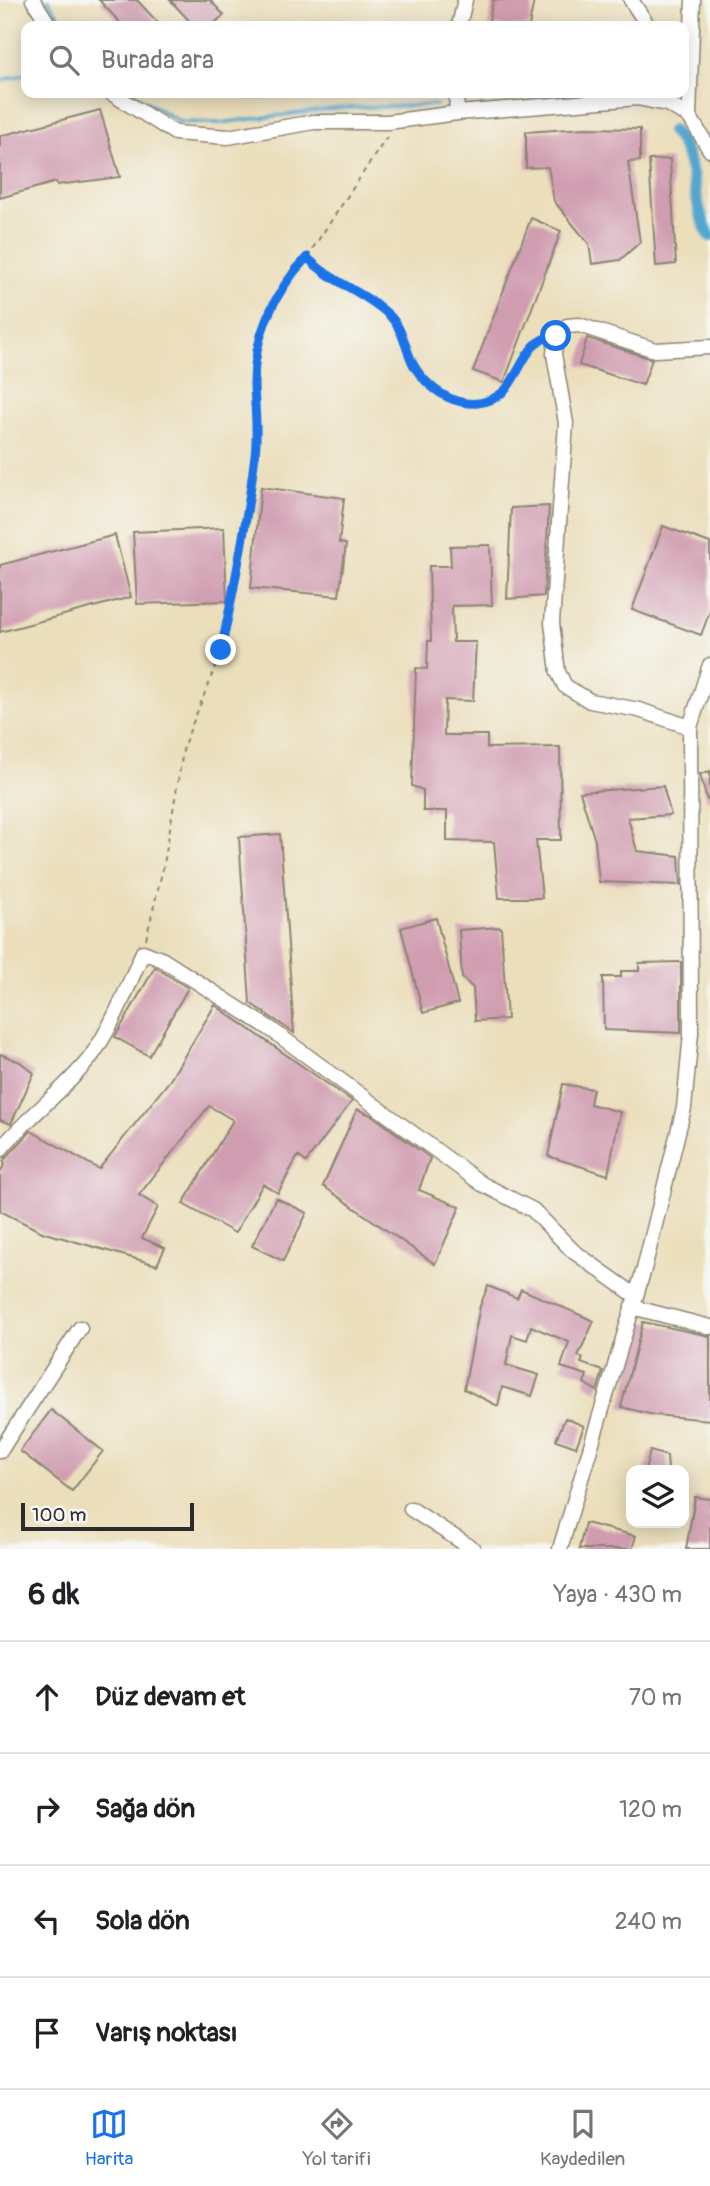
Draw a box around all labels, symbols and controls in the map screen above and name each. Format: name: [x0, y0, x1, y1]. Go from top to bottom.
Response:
search box: [21, 21, 689, 98]
icon: search: [45, 41, 83, 79]
text: Burada ara: [101, 44, 214, 76]
route start: [540, 320, 571, 351]
route end: [205, 634, 236, 665]
map controls: [626, 1465, 689, 1528]
button: layers: [626, 1465, 689, 1528]
scale bar: [21, 1500, 194, 1532]
text: 100 m: [32, 1503, 86, 1527]
text: 6 dk: [28, 1576, 79, 1613]
text: Yaya · 430 m: [554, 1580, 682, 1609]
icon: ahead: [28, 1678, 66, 1716]
text: Düz devam et: [95, 1681, 246, 1713]
text: 70 m: [629, 1683, 682, 1712]
icon: right: [28, 1790, 66, 1828]
text: Sağa dön: [95, 1793, 195, 1825]
text: 120 m: [619, 1795, 682, 1824]
icon: left: [28, 1902, 66, 1940]
text: Sola dön: [95, 1905, 190, 1937]
text: 240 m: [615, 1907, 682, 1936]
icon: arrive: [28, 2014, 66, 2052]
text: Varış noktası: [95, 2017, 237, 2049]
tab: Harita: [85, 2105, 133, 2171]
tab: Yol tarifi: [303, 2105, 371, 2171]
tab: Kaydedilen: [540, 2105, 625, 2171]

